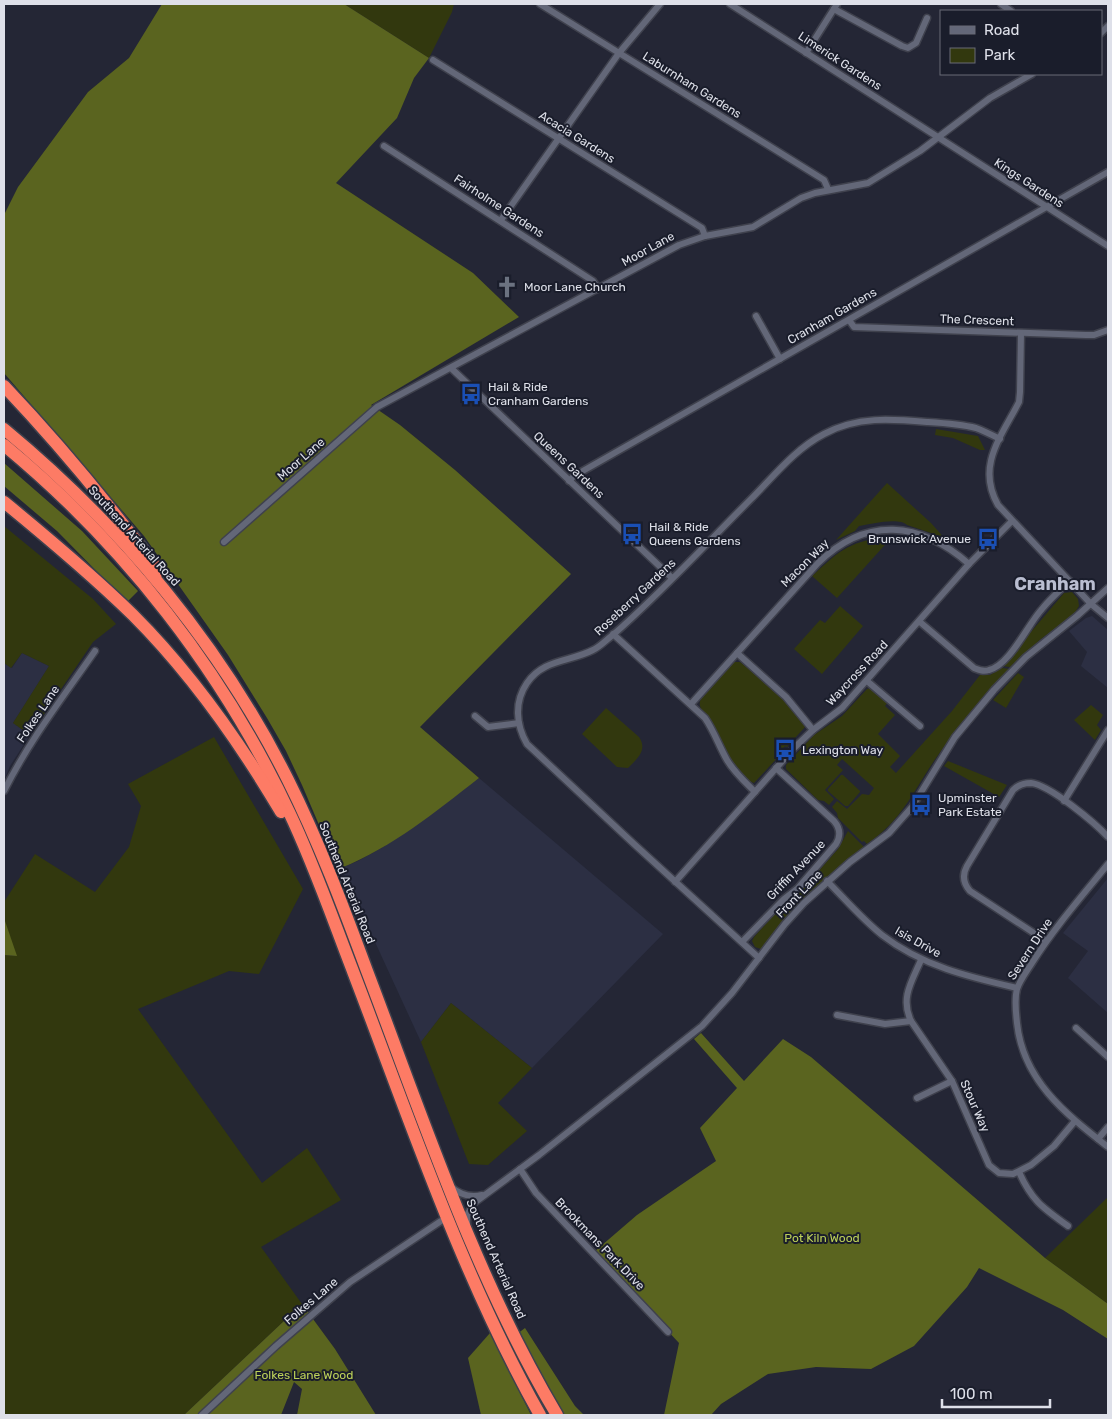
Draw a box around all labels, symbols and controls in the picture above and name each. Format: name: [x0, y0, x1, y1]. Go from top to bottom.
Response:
legend: [940, 10, 1102, 75]
text: Road: [984, 21, 1020, 39]
street label: Limerick Gardens: [796, 29, 884, 93]
text: Park: [984, 46, 1015, 64]
street label: Laburnham Gardens: [640, 49, 744, 121]
street label: Acacia Gardens: [536, 108, 618, 166]
street label: Kings Gardens: [992, 155, 1066, 211]
street label: Fairholme Gardens: [451, 172, 547, 240]
street label: Moor Lane: [619, 229, 677, 269]
church icon: Moor Lane Church: [494, 274, 520, 300]
place label: Moor Lane Church: [524, 280, 626, 294]
street label: Cranham Gardens: [785, 285, 879, 347]
street label: The Crescent: [940, 312, 1015, 328]
place label: Hail & Ride Cranham Gardens: [488, 380, 588, 408]
bus stop icon: Hail & Ride Cranham Gardens: [458, 381, 484, 407]
street label: Queens Gardens: [531, 429, 607, 501]
street label: Moor Lane: [275, 435, 328, 483]
street label: Southend Arterial Road: [85, 483, 183, 589]
place label: Hail & Ride Queens Gardens: [649, 520, 741, 548]
bus stop icon: Hail & Ride Queens Gardens: [619, 521, 645, 547]
bus stop icon: Brunswick Avenue: [975, 526, 1001, 552]
place label: Brunswick Avenue: [868, 532, 971, 546]
street label: Macon Way: [778, 536, 832, 590]
street label: Roseberry Gardens: [591, 556, 679, 638]
district label: Cranham: [1014, 573, 1096, 595]
street label: Waycross Road: [823, 638, 891, 708]
street label: Folkes Lane: [14, 683, 62, 745]
bus stop icon: Lexington Way: [772, 737, 798, 763]
place label: Lexington Way: [802, 743, 883, 757]
place label: Upminster Park Estate: [938, 791, 1002, 819]
bus stop icon: Upminster Park Estate: [908, 792, 934, 818]
street label: Southend Arterial Road: [316, 820, 378, 946]
street label: Griffin Avenue: [764, 837, 828, 903]
street label: Front Lane: [773, 867, 825, 921]
street label: Severn Drive: [1005, 915, 1055, 982]
street label: Isis Drive: [893, 924, 944, 960]
street label: Stour Way: [957, 1078, 993, 1135]
street label: Brookmans Park Drive: [552, 1195, 648, 1293]
street label: Southend Arterial Road: [463, 1197, 529, 1321]
park label: Pot Kiln Wood: [784, 1231, 860, 1245]
street label: Folkes Lane: [281, 1274, 341, 1327]
park label: Folkes Lane Wood: [255, 1368, 353, 1382]
scale bar: [942, 1376, 1050, 1408]
text: 100 m: [950, 1385, 992, 1403]

